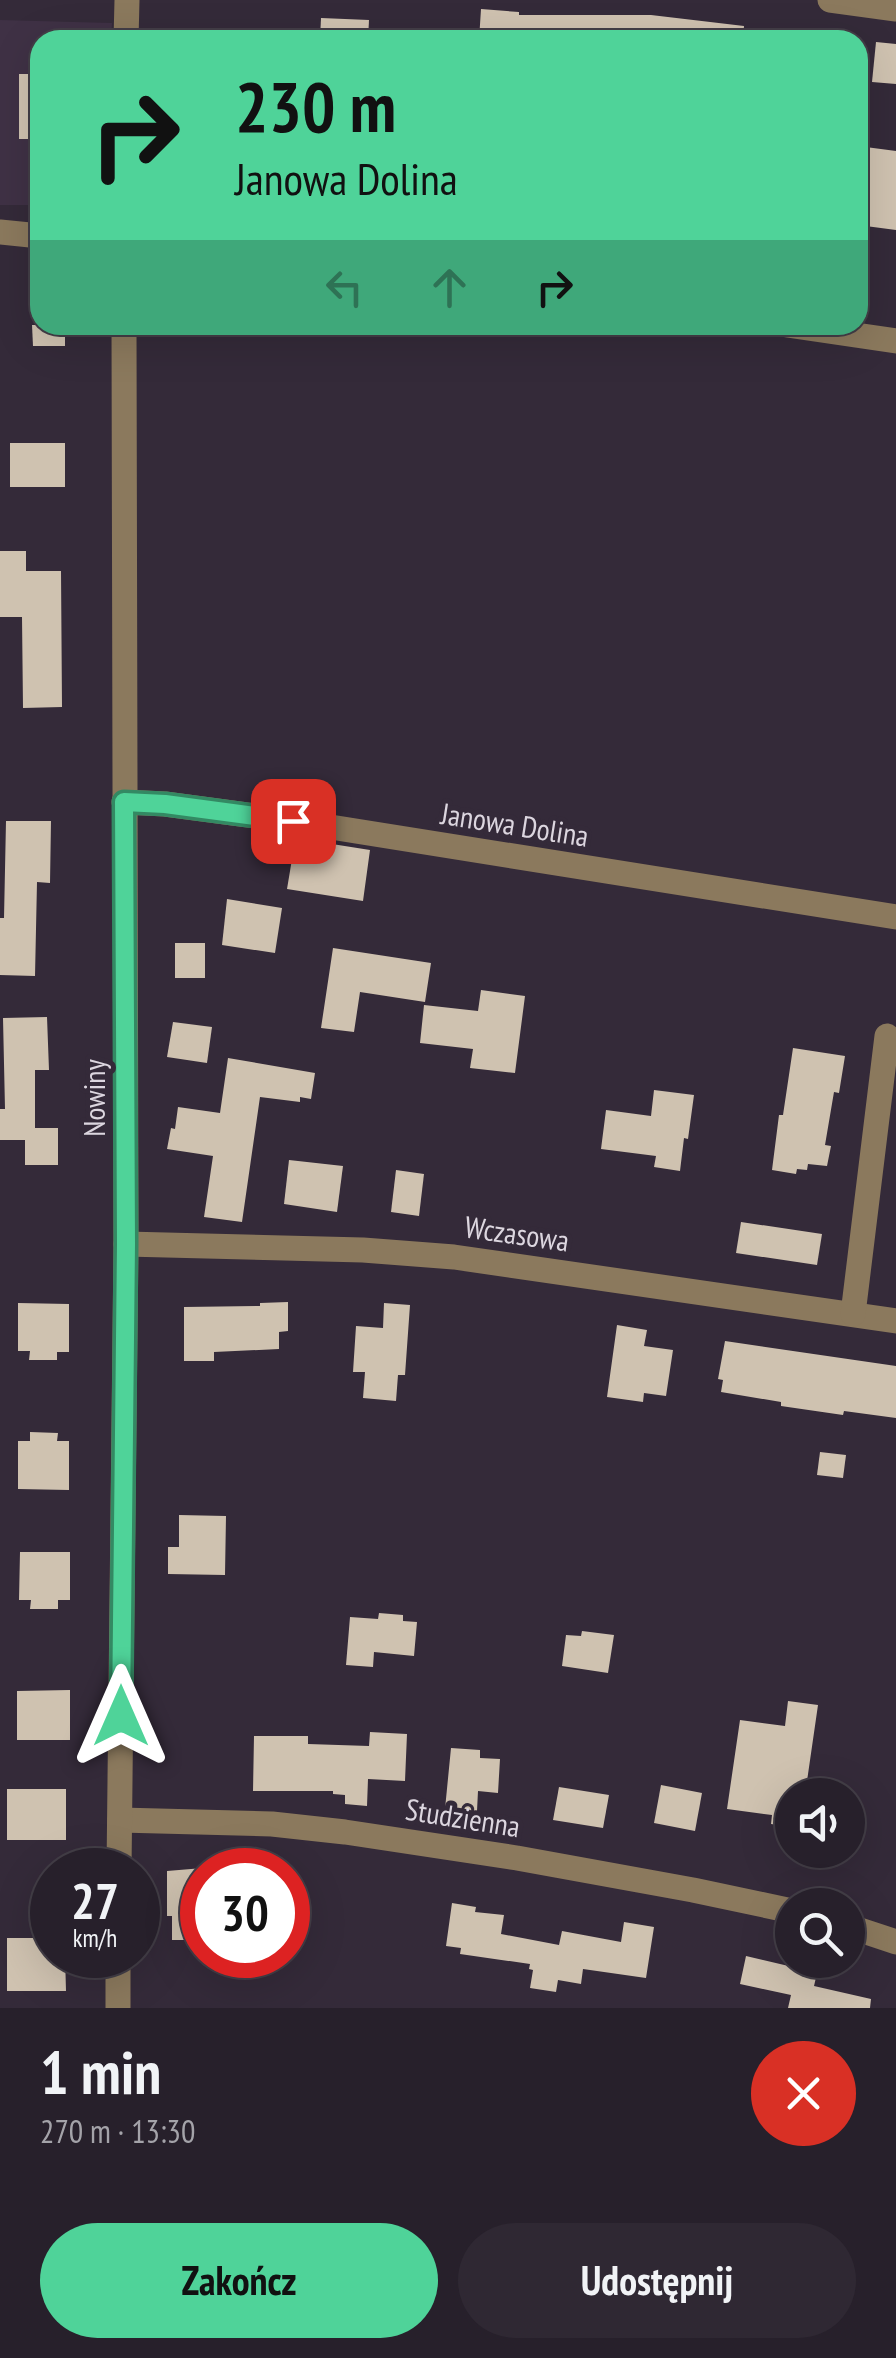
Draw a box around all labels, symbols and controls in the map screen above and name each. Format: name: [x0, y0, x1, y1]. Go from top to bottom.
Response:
text: 230 m: [235, 61, 396, 151]
icon: right: [70, 70, 200, 200]
text: Janowa Dolina: [235, 149, 458, 207]
icon: left: [317, 260, 372, 315]
icon: ahead: [422, 260, 477, 315]
icon: right: [527, 260, 582, 315]
pin: [251, 779, 336, 864]
street label: Janowa Dolina: [438, 793, 591, 855]
icon: arrive: [266, 794, 321, 849]
street label: Nowiny: [74, 1059, 113, 1137]
street label: Wczasowa: [462, 1206, 572, 1260]
position arrow: [69, 1664, 173, 1768]
map controls: [775, 1778, 865, 1978]
button: sound: [775, 1778, 865, 1868]
street label: Studzienna: [403, 1789, 523, 1845]
speed limit sign: 30: [180, 1848, 310, 1978]
text: 27: [71, 1868, 119, 1933]
button: search: [775, 1888, 865, 1978]
text: km/h: [73, 1922, 117, 1954]
text: 1 min: [40, 2033, 161, 2111]
button: close: [751, 2041, 856, 2146]
text: 270 m · 13:30: [40, 2110, 195, 2152]
button: Zakończ: [40, 2223, 438, 2338]
button: Udostępnij: [458, 2223, 856, 2338]

